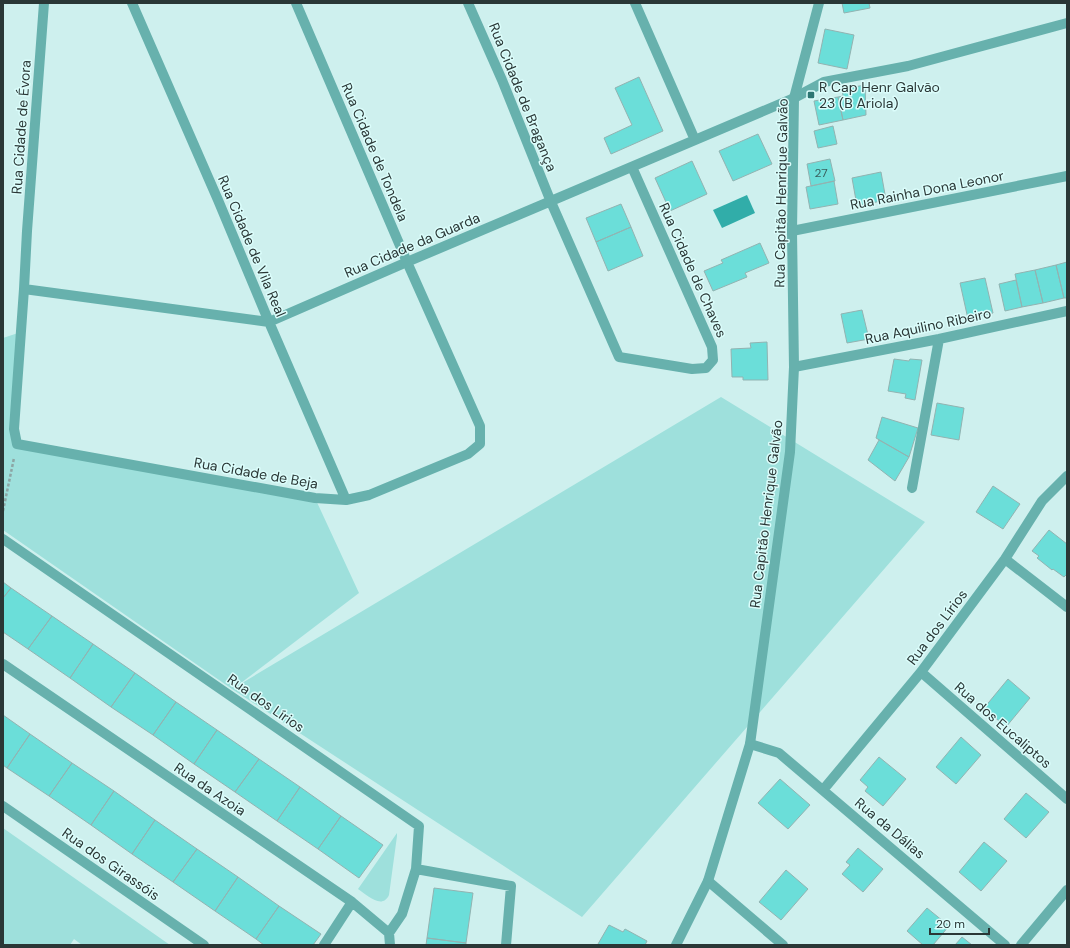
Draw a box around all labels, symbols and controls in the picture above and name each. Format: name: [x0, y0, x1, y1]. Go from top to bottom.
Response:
street label: Rua Cidade de Bragança: [485, 20, 561, 174]
street label: Rua Cidade de Évora: [7, 59, 35, 195]
place label: R Cap Henr Galvão 23 (B Ariola): [819, 78, 940, 112]
street label: Rua Cidade de Tondela: [338, 80, 412, 224]
marker: R Cap Henr Galvão 23 (B Ariola): [806, 90, 816, 100]
street label: Rua Capitão Henrique Galvão: [770, 98, 792, 288]
house number: 27: [814, 165, 828, 181]
street label: Rua Rainha Dona Leonor: [849, 166, 1005, 214]
street label: Rua Cidade de Vila Real: [214, 172, 290, 320]
street label: Rua Cidade de Chaves: [655, 200, 731, 340]
street label: Rua Cidade da Guarda: [341, 208, 483, 282]
street label: Rua Aquilino Ribeiro: [863, 304, 993, 348]
street label: Rua Capitão Henrique Galvão: [746, 419, 786, 609]
street label: Rua Cidade de Beja: [192, 453, 320, 493]
street label: Rua dos Lírios: [903, 586, 971, 668]
street label: Rua dos Lírios: [224, 670, 308, 736]
street label: Rua dos Eucaliptos: [951, 678, 1055, 772]
street label: Rua da Azoia: [171, 758, 249, 820]
street label: Rua da Dálias: [851, 793, 929, 863]
street label: Rua dos Girassóis: [59, 824, 163, 904]
scale bar: [930, 910, 989, 936]
text: 20 m: [936, 916, 965, 932]

